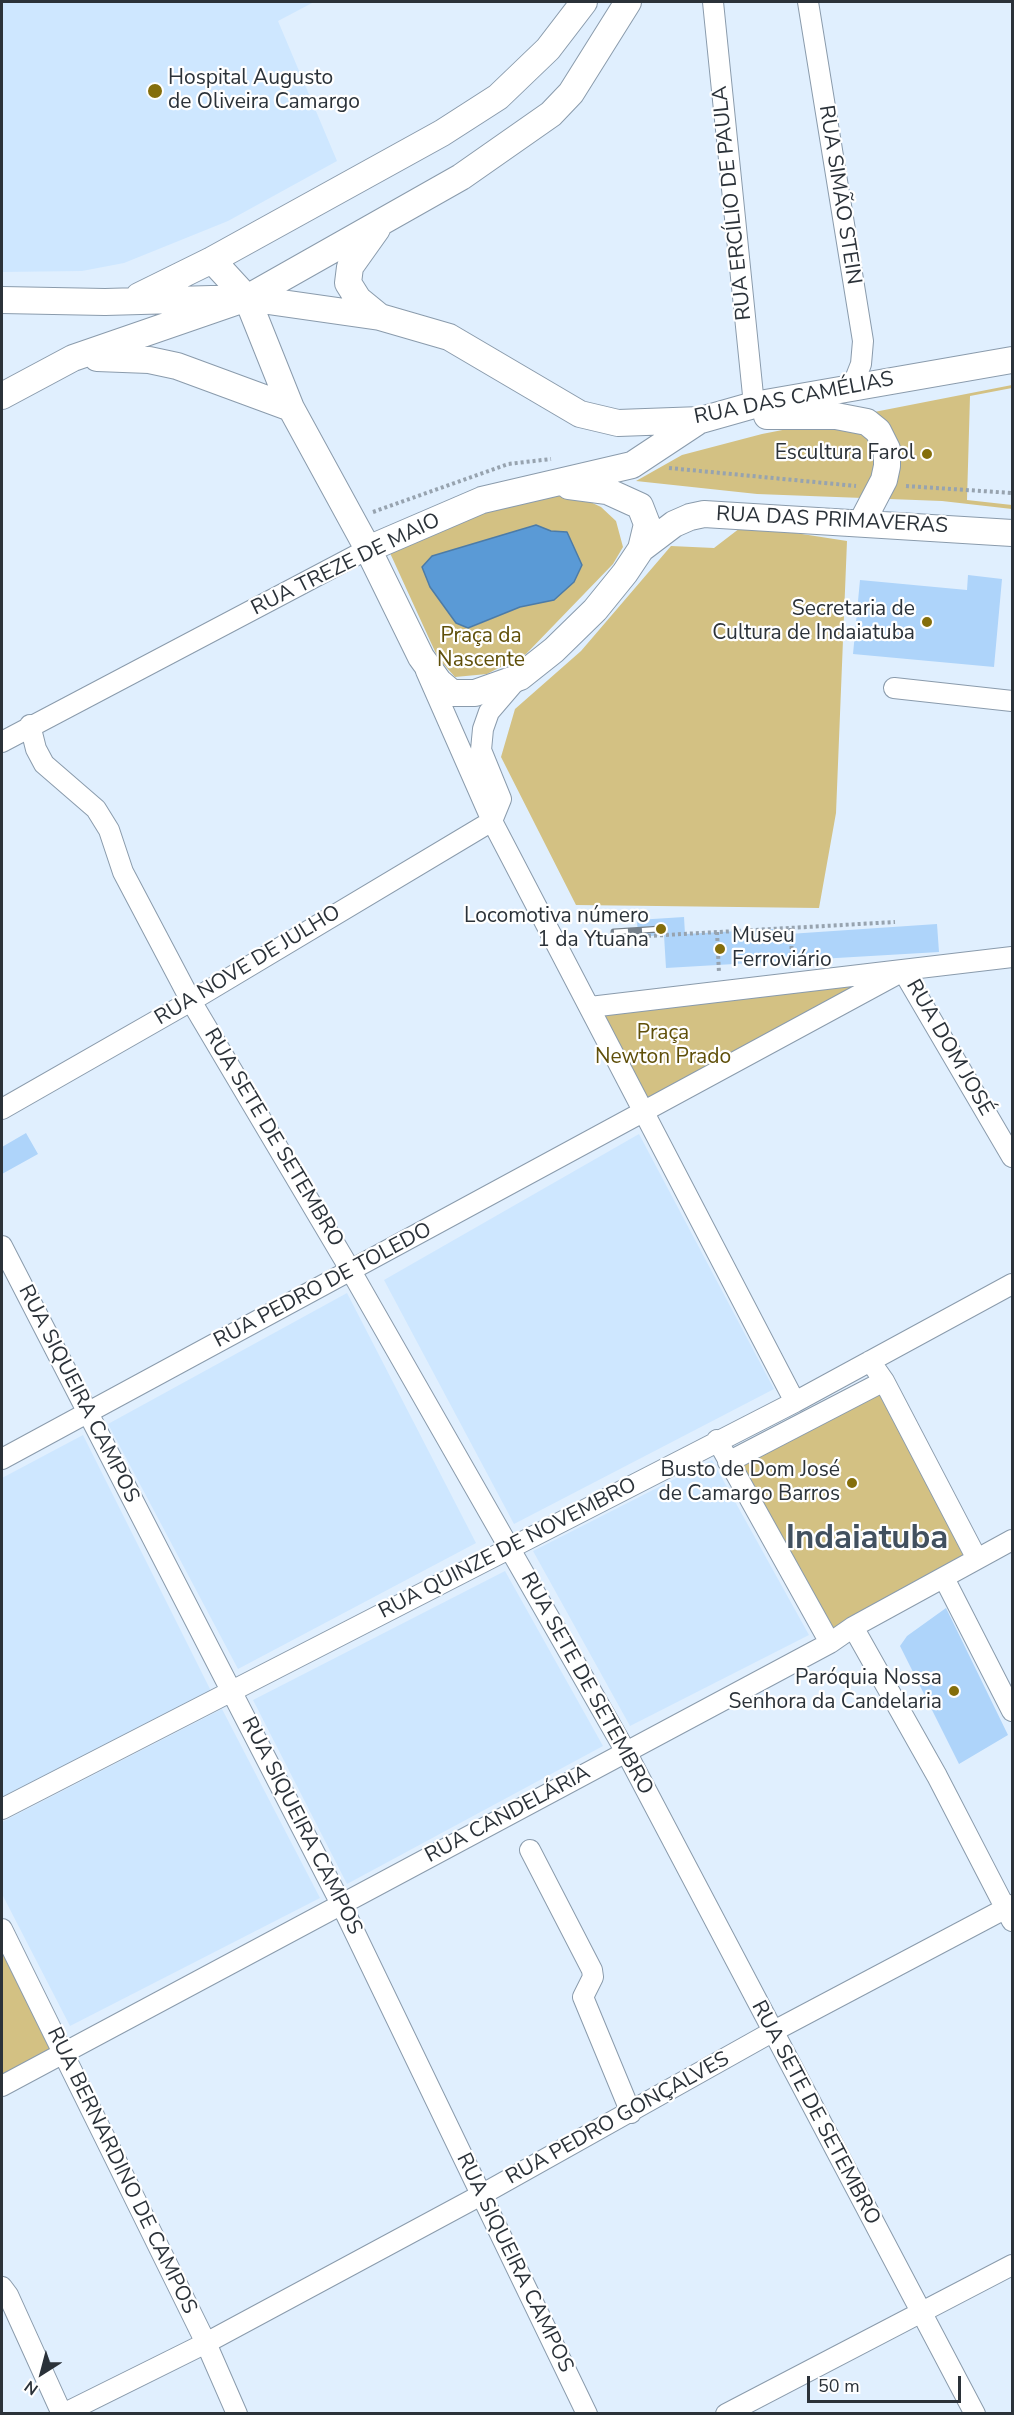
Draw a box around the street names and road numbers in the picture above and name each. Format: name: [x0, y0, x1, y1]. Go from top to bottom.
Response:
street label: RUA ERCÍLIO DE PAULA: [708, 84, 758, 322]
street label: RUA SIMÃO STEIN: [812, 104, 866, 286]
street label: RUA DAS CAMÉLIAS: [692, 367, 896, 431]
street label: RUA DAS PRIMAVERAS: [715, 502, 949, 540]
street label: RUA TREZE DE MAIO: [248, 508, 444, 622]
street label: RUA NOVE DE JULHO: [151, 901, 345, 1031]
street label: RUA DOM JOSÉ: [900, 975, 998, 1121]
street label: RUA SETE DE SETEMBRO: [198, 1024, 348, 1252]
street label: RUA PEDRO DE TOLEDO: [210, 1218, 436, 1354]
street label: RUA SIQUEIRA CAMPOS: [12, 1281, 144, 1507]
street label: RUA QUINZE DE NOVEMBRO: [375, 1473, 641, 1625]
street label: RUA SETE DE SETEMBRO: [514, 1568, 658, 1800]
street label: RUA SIQUEIRA CAMPOS: [235, 1713, 367, 1939]
street label: RUA CANDELÁRIA: [421, 1761, 595, 1869]
street label: RUA SETE DE SETEMBRO: [745, 1997, 885, 2229]
street label: RUA BERNARDINO DE CAMPOS: [40, 2024, 202, 2318]
street label: RUA PEDRO GONÇALVES: [502, 2047, 734, 2191]
street label: RUA SIQUEIRA CAMPOS: [450, 2149, 578, 2377]

